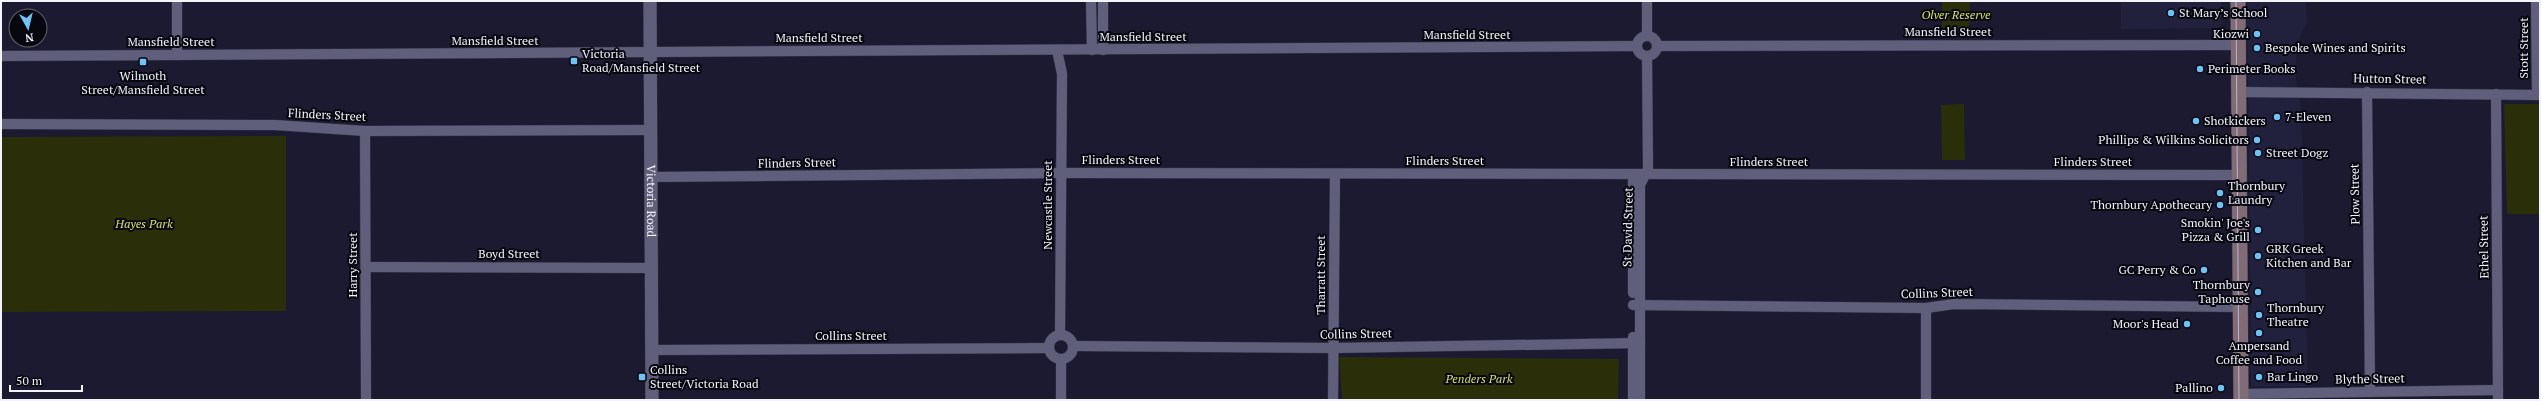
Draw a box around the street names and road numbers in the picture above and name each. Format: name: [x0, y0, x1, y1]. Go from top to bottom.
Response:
street label: Stott Street: [2516, 17, 2531, 79]
street label: Mansfield Street: [1904, 24, 1992, 39]
street label: Mansfield Street: [1423, 27, 1511, 42]
street label: Mansfield Street: [1099, 29, 1187, 44]
street label: Mansfield Street: [775, 30, 863, 45]
street label: Mansfield Street: [451, 33, 539, 48]
street label: Mansfield Street: [127, 34, 215, 49]
street label: Hutton Street: [2353, 70, 2427, 87]
street label: Flinders Street: [288, 105, 367, 124]
street label: Flinders Street: [1082, 152, 1161, 167]
street label: Flinders Street: [1406, 153, 1485, 168]
street label: Flinders Street: [758, 154, 837, 171]
street label: Flinders Street: [1730, 154, 1809, 169]
street label: Flinders Street: [2054, 154, 2133, 169]
street label: Newcastle Street: [1040, 160, 1055, 250]
street label: Plow Street: [2346, 163, 2363, 225]
street label: Victoria Road: [644, 165, 659, 238]
street label: St David Street: [1619, 187, 1636, 267]
street label: Ethel Street: [2475, 215, 2492, 279]
street label: Harry Street: [345, 232, 360, 298]
street label: Tharratt Street: [1313, 235, 1328, 315]
street label: Boyd Street: [478, 246, 540, 261]
street label: Collins Street: [1901, 284, 1974, 301]
street label: Collins Street: [1320, 325, 1393, 342]
street label: Collins Street: [815, 328, 888, 343]
street label: Blythe Street: [2335, 370, 2405, 387]

